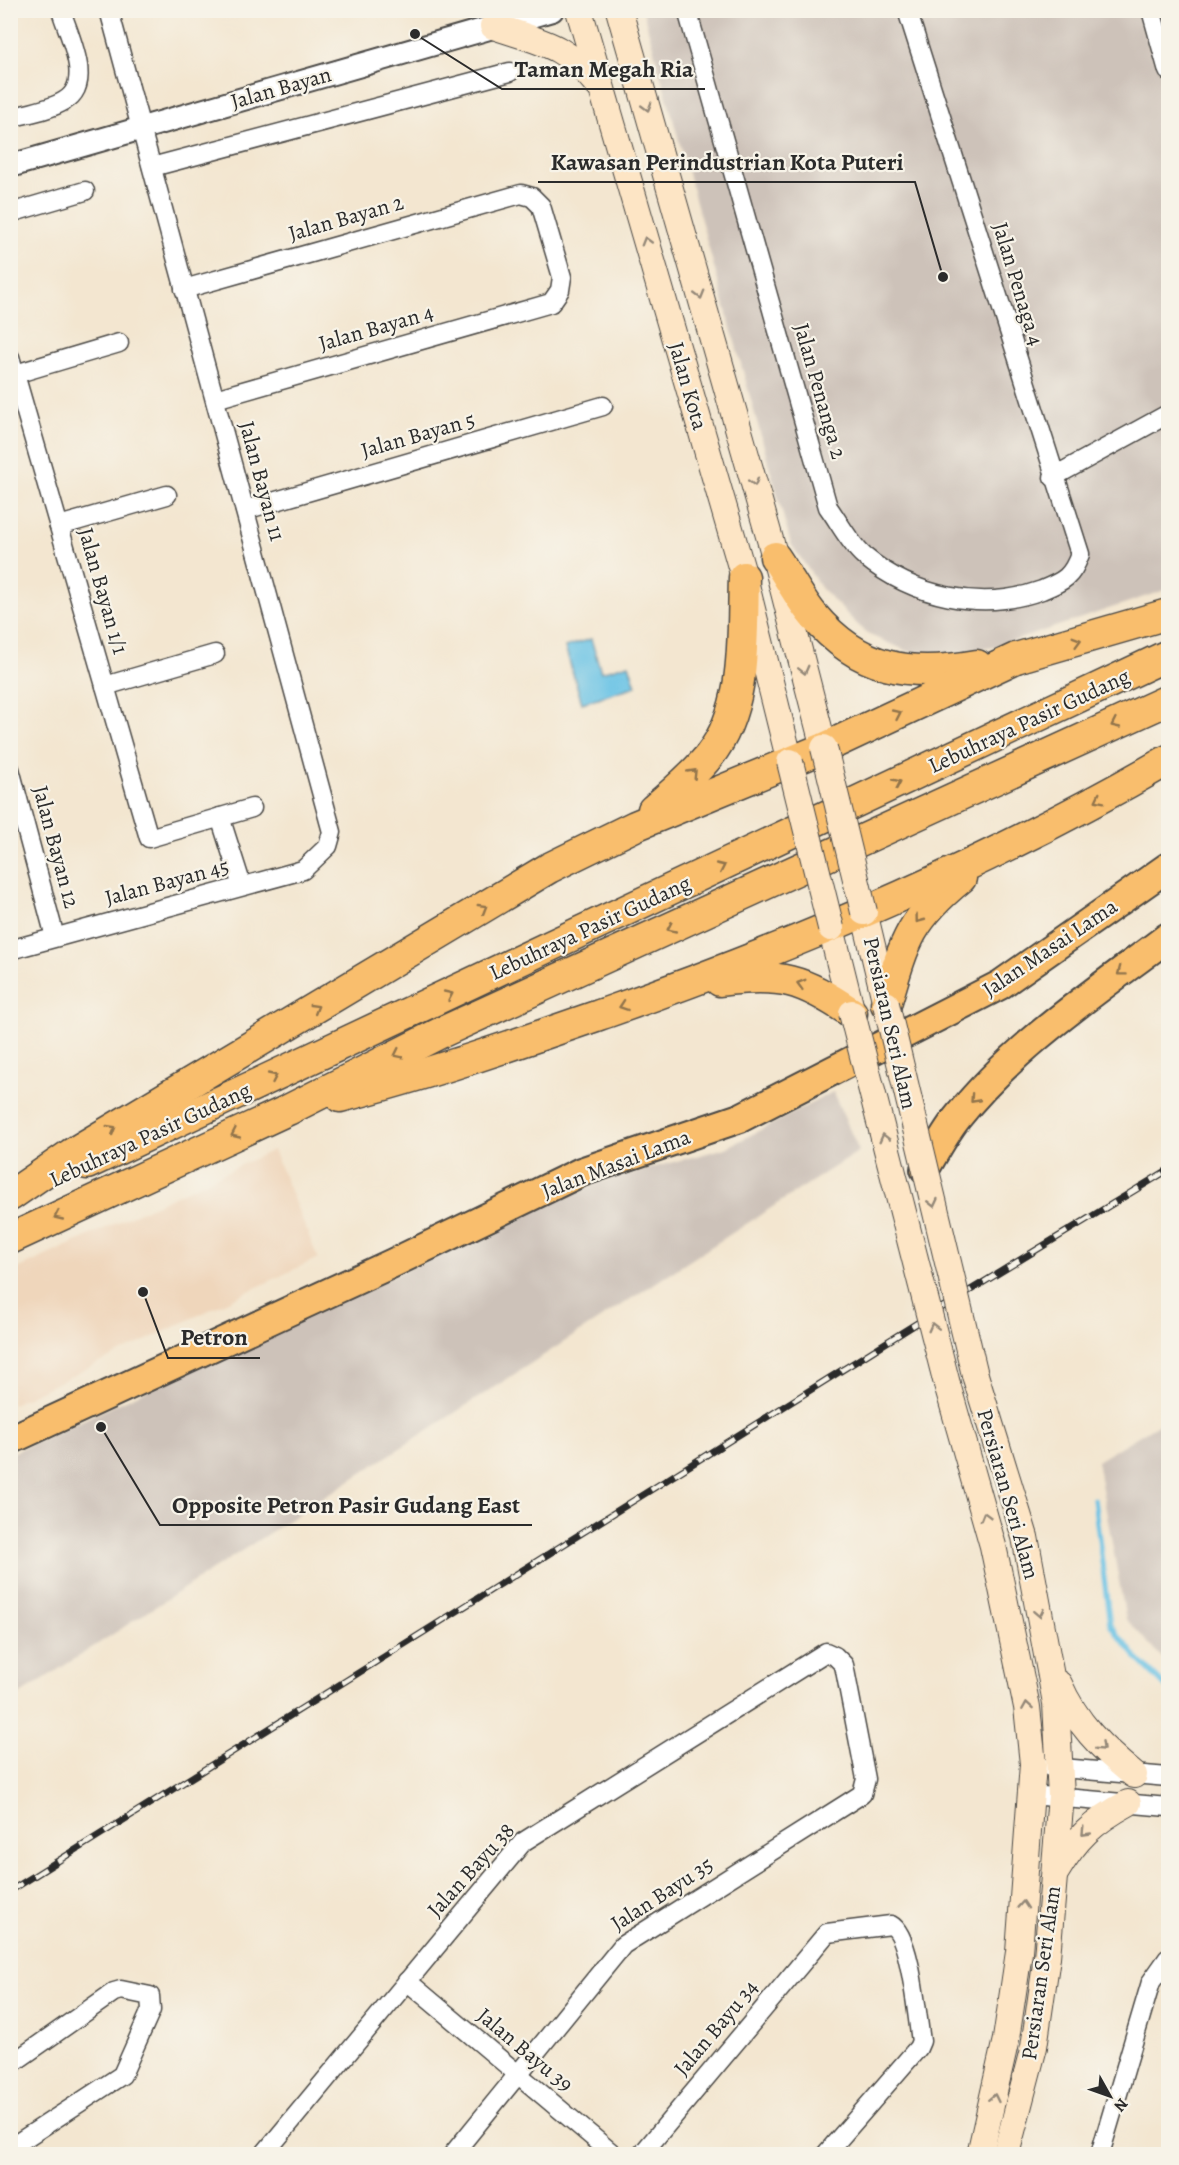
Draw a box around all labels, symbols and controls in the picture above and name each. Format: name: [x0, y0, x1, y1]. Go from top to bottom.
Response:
callout: Taman Megah Ria: [502, 47, 705, 89]
text: Taman Megah Ria: [515, 53, 694, 85]
street label: Jalan Bayan: [227, 59, 335, 117]
one-way arrow: [640, 101, 652, 112]
callout: Kawasan Perindustrian Kota Puteri: [538, 140, 915, 182]
text: Kawasan Perindustrian Kota Puteri: [550, 146, 904, 178]
street label: Jalan Bayan 2: [285, 187, 407, 249]
street label: Jalan Penaga 4: [985, 219, 1051, 349]
one-way arrow: [641, 236, 653, 247]
one-way arrow: [693, 289, 705, 300]
street label: Jalan Bayan 4: [315, 297, 437, 359]
street label: Jalan Penanga 2: [786, 320, 854, 462]
street label: Jalan Kota: [661, 338, 715, 434]
street label: Jalan Bayan 5: [357, 404, 479, 466]
street label: Jalan Bayan 11: [232, 418, 292, 544]
one-way arrow: [747, 476, 759, 487]
street label: Jalan Bayan 1/1: [71, 524, 135, 658]
one-way arrow: [1071, 636, 1082, 648]
street label: Lebuhraya Pasir Gudang: [923, 661, 1135, 781]
one-way arrow: [797, 665, 810, 675]
one-way arrow: [890, 709, 901, 721]
one-way arrow: [1111, 717, 1122, 729]
one-way arrow: [686, 769, 697, 779]
one-way arrow: [891, 779, 902, 791]
street label: Jalan Bayan 12: [25, 782, 87, 912]
one-way arrow: [1095, 791, 1106, 803]
street label: Jalan Bayan 45: [102, 851, 232, 913]
one-way arrow: [714, 862, 725, 874]
street label: Lebuhraya Pasir Gudang: [484, 868, 696, 988]
street label: Jalan Masai Lama: [976, 891, 1124, 1004]
one-way arrow: [477, 903, 487, 915]
one-way arrow: [915, 912, 926, 923]
one-way arrow: [666, 920, 677, 932]
street label: Persiaran Seri Alam: [856, 934, 924, 1112]
one-way arrow: [1117, 964, 1128, 975]
one-way arrow: [797, 979, 807, 991]
one-way arrow: [443, 990, 454, 1002]
one-way arrow: [619, 999, 629, 1012]
one-way arrow: [309, 1003, 319, 1015]
one-way arrow: [394, 1047, 405, 1058]
one-way arrow: [266, 1073, 277, 1085]
street label: Lebuhraya Pasir Gudang: [44, 1075, 256, 1195]
one-way arrow: [970, 1092, 981, 1103]
street label: Jalan Masai Lama: [537, 1122, 695, 1206]
one-way arrow: [106, 1125, 116, 1137]
one-way arrow: [231, 1127, 242, 1139]
one-way arrow: [879, 1133, 892, 1143]
one-way arrow: [926, 1198, 939, 1208]
one-way arrow: [54, 1209, 65, 1221]
callout: Petron: [168, 1316, 260, 1358]
text: Petron: [180, 1321, 248, 1353]
one-way arrow: [927, 1322, 940, 1332]
street label: Persiaran Seri Alam: [969, 1405, 1047, 1583]
callout: Opposite Petron Pasir Gudang East: [160, 1483, 532, 1525]
text: Opposite Petron Pasir Gudang East: [172, 1489, 520, 1521]
one-way arrow: [979, 1511, 992, 1521]
one-way arrow: [1033, 1608, 1045, 1618]
one-way arrow: [1021, 1702, 1033, 1711]
one-way arrow: [1093, 1739, 1104, 1750]
street label: Jalan Bayu 38: [420, 1816, 522, 1924]
one-way arrow: [1081, 1826, 1092, 1836]
street label: Jalan Bayu 35: [605, 1850, 719, 1938]
street label: Persiaran Seri Alam: [1014, 1884, 1068, 2062]
one-way arrow: [1016, 1901, 1029, 1910]
street label: Jalan Bayu 34: [667, 1974, 765, 2082]
street label: Jalan Bayu 39: [471, 2001, 579, 2099]
north arrow: [1080, 2066, 1140, 2126]
one-way arrow: [987, 2093, 1000, 2103]
text: N: [1108, 2093, 1133, 2117]

